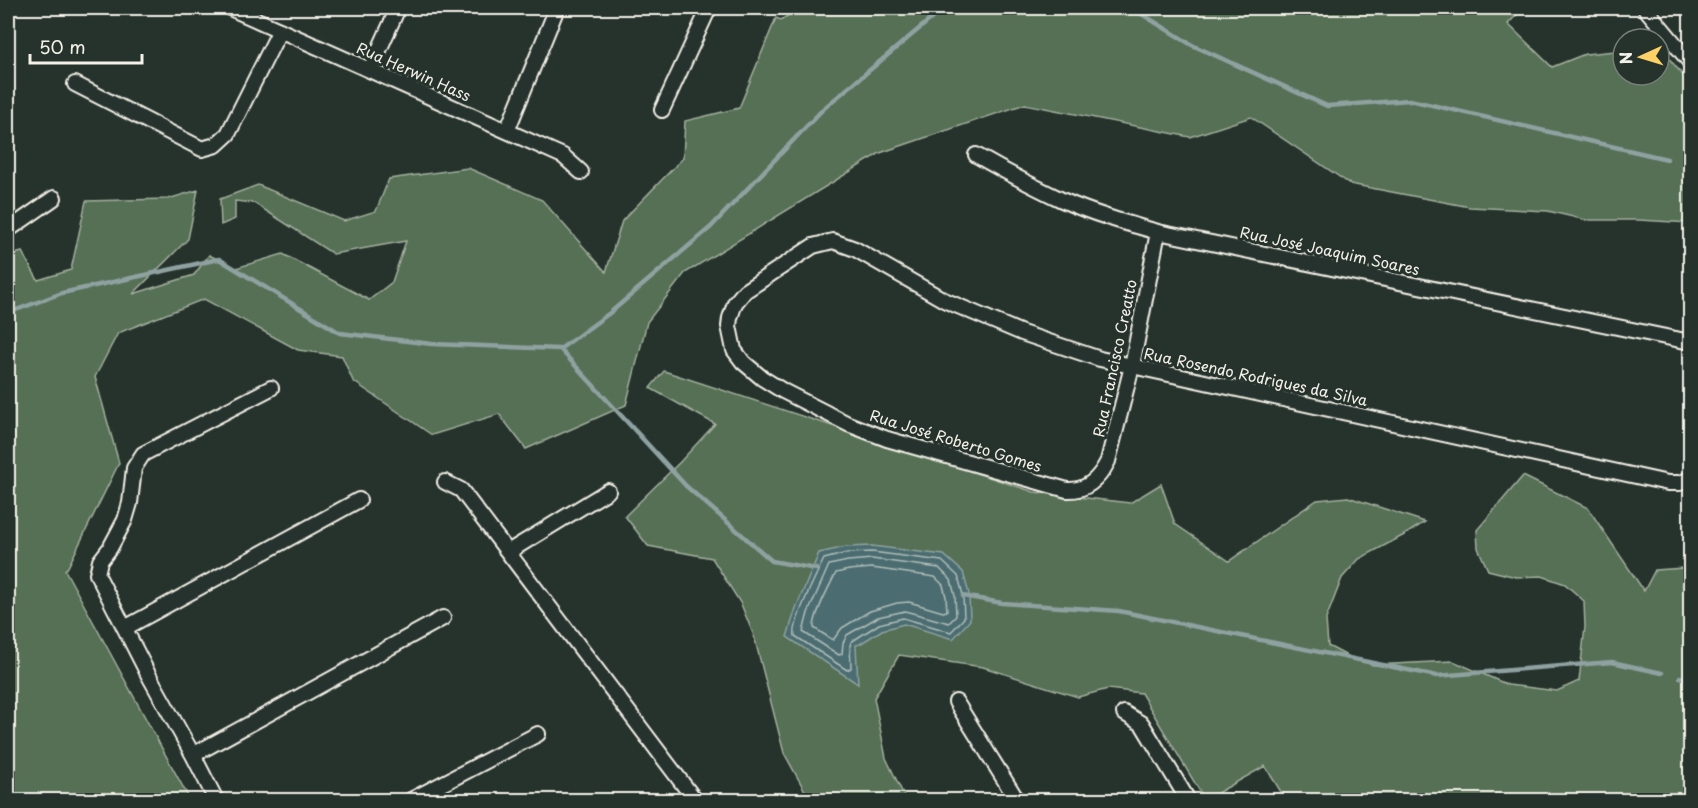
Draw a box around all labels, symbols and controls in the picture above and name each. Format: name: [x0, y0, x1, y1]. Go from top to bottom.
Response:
scale bar: [30, 27, 142, 65]
north arrow: [1611, 27, 1671, 87]
text: 50 m: [39, 33, 86, 60]
street label: Rua Herwin Hass: [353, 35, 475, 107]
text: N: [1613, 51, 1637, 65]
street label: Rua José Joaquim Soares: [1238, 220, 1422, 280]
street label: Rua Francisco Creatto: [1086, 277, 1142, 439]
street label: Rua Rosendo Rodrigues da Silva: [1142, 341, 1371, 411]
street label: Rua José Roberto Gomes: [867, 403, 1045, 477]

